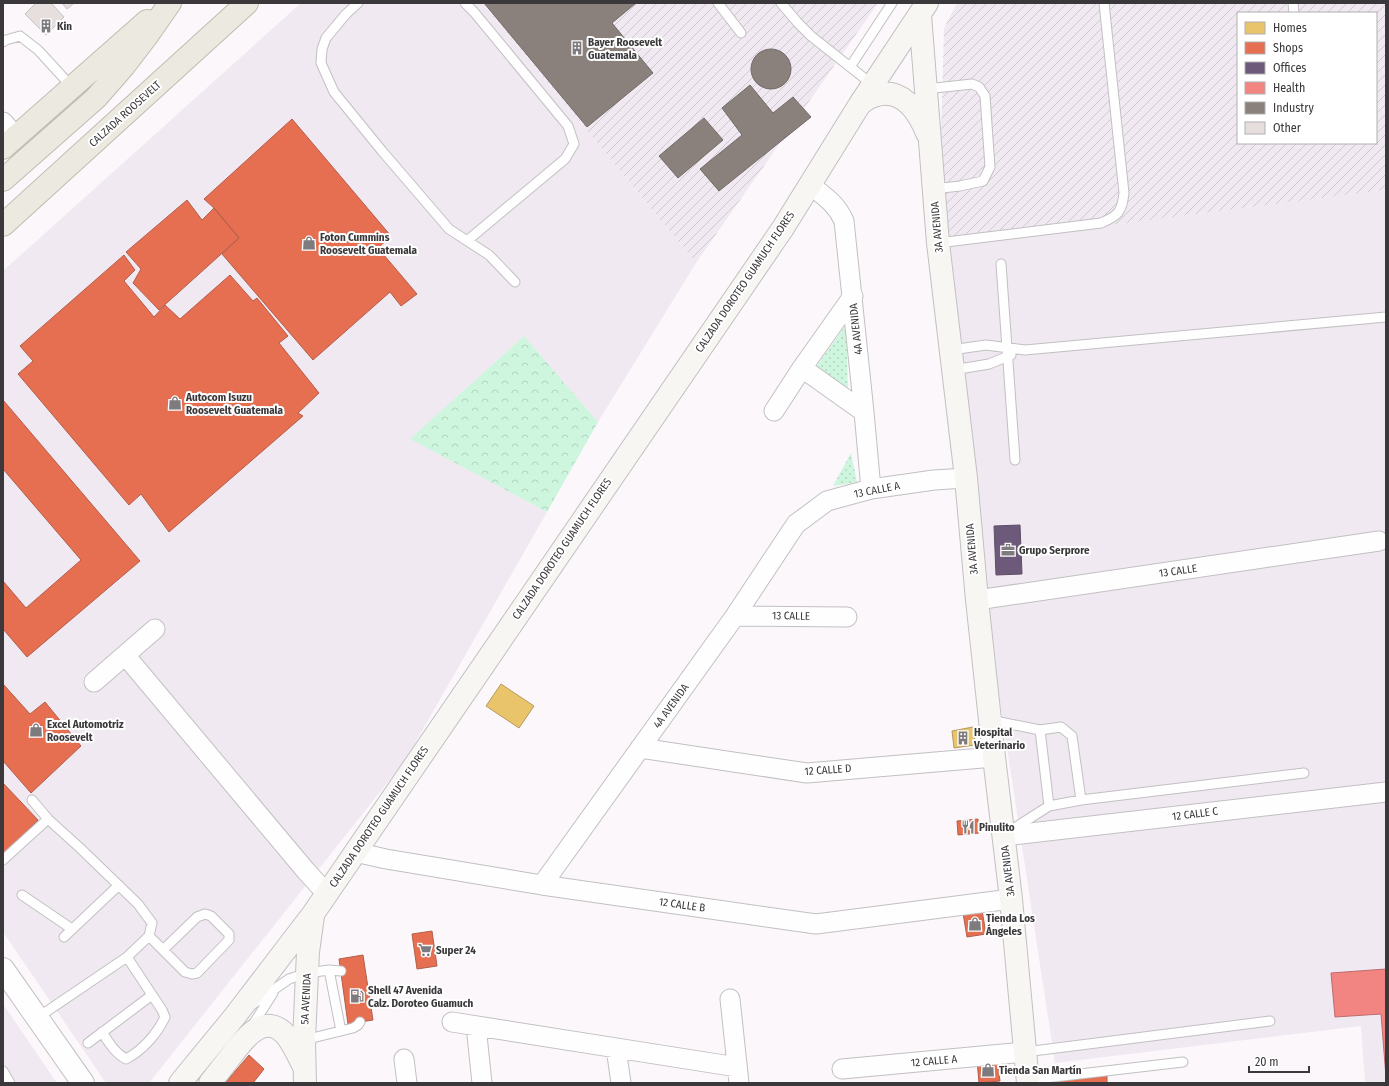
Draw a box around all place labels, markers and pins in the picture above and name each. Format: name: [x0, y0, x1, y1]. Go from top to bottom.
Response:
building icon: Kin: [38, 18, 54, 34]
place label: Kin: [57, 20, 72, 33]
place label: Bayer Roosevelt Guatemala: [588, 36, 662, 62]
building icon: Bayer Roosevelt Guatemala: [569, 40, 585, 56]
place label: Foton Cummins Roosevelt Guatemala: [320, 231, 418, 257]
shop icon: Foton Cummins Roosevelt Guatemala: [301, 235, 317, 251]
place label: Autocom Isuzu Roosevelt Guatemala: [185, 391, 284, 417]
shop icon: Autocom Isuzu Roosevelt Guatemala: [167, 395, 183, 411]
office icon: Grupo Serprore: [1000, 542, 1016, 558]
place label: Grupo Serprore: [1019, 544, 1090, 557]
place label: Excel Automotriz Roosevelt: [47, 718, 124, 744]
shop icon: Excel Automotriz Roosevelt: [28, 722, 44, 738]
place label: Hospital Veterinario: [973, 726, 1025, 752]
building icon: Hospital Veterinario: [955, 730, 971, 746]
restaurant icon: Pinulito: [960, 819, 976, 835]
place label: Pinulito: [979, 821, 1015, 834]
place label: Tienda Los Ángeles: [985, 912, 1035, 938]
shop icon: Tienda Los Ángeles: [967, 916, 983, 932]
supermarket icon: Super 24: [417, 942, 433, 958]
place label: Super 24: [436, 944, 476, 957]
place label: Shell 47 Avenida Calz. Doroteo Guamuch: [368, 984, 474, 1010]
fuel station icon: Shell 47 Avenida Calz. Doroteo Guamuch: [349, 988, 365, 1004]
shop icon: Tienda San Martín: [980, 1062, 996, 1078]
place label: Tienda San Martín: [999, 1064, 1082, 1077]

